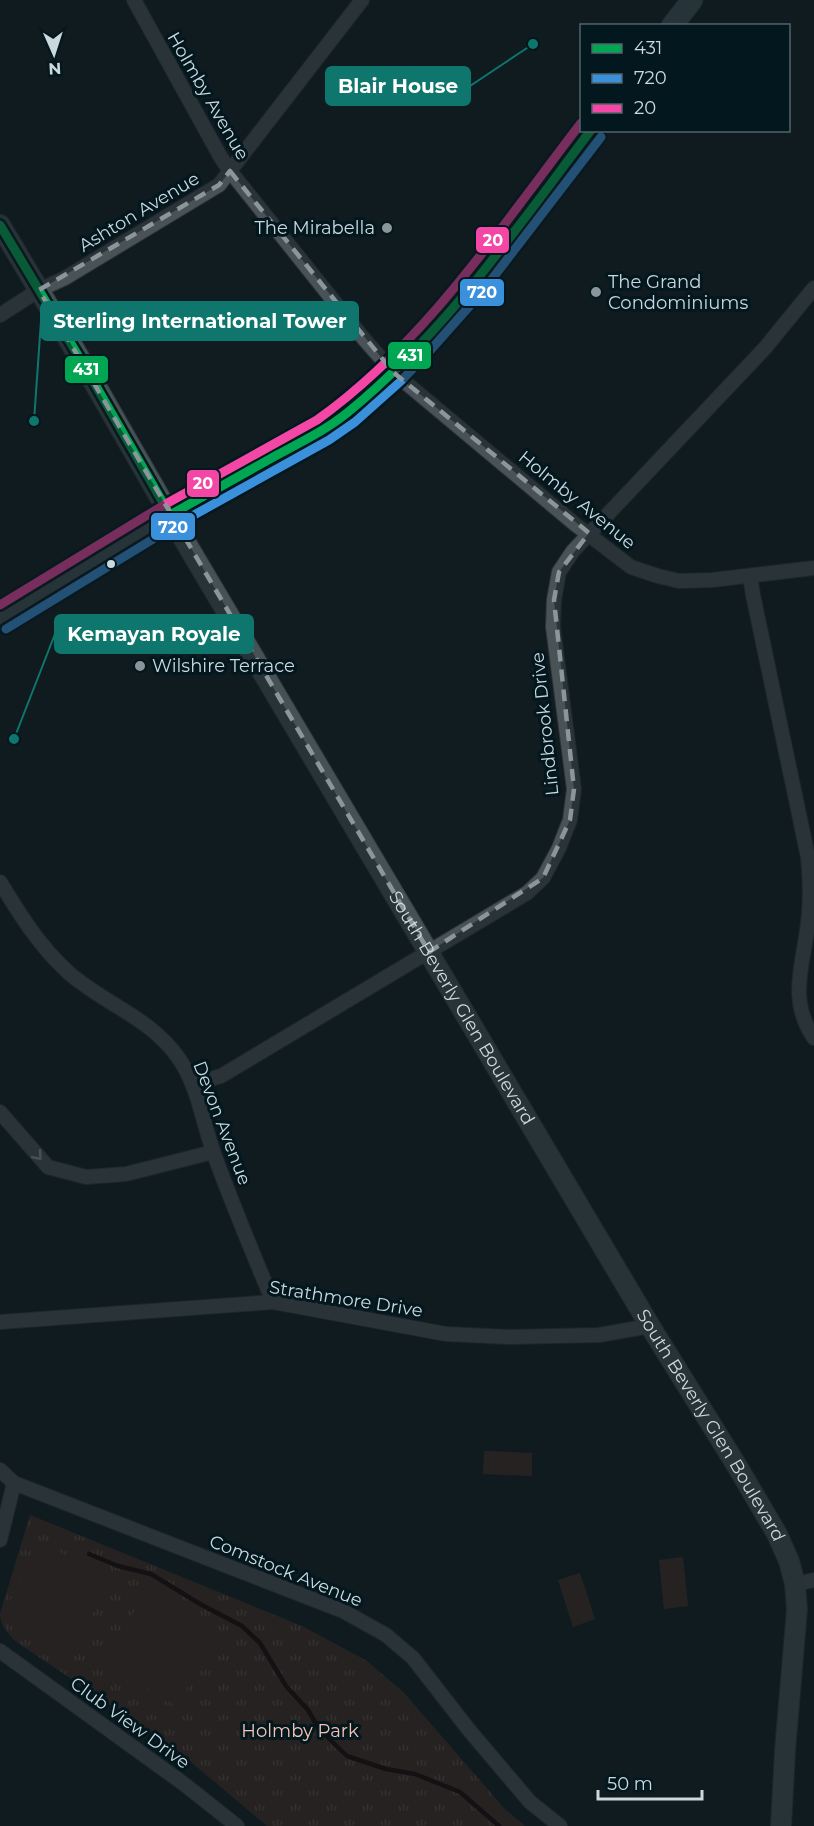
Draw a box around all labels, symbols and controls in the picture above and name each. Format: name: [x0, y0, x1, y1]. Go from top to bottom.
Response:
north arrow: [24, 24, 84, 84]
legend: [580, 24, 790, 132]
street label: Holmby Avenue: [162, 28, 254, 164]
text: 431: [634, 37, 662, 59]
text: N: [48, 59, 62, 78]
callout: Blair House: [326, 67, 470, 105]
text: 720: [634, 67, 667, 89]
text: Blair House: [338, 74, 458, 98]
text: 20: [634, 97, 656, 119]
street label: Ashton Avenue: [75, 167, 203, 257]
place label: The Mirabella: [254, 217, 375, 239]
marker: The Mirabella: [380, 221, 394, 235]
line badge: 20: [475, 226, 510, 254]
text: 20: [483, 231, 503, 250]
place label: The Grand Condominiums: [608, 271, 748, 314]
line badge: 720: [459, 278, 505, 307]
text: 720: [467, 283, 497, 302]
marker: The Grand Condominiums: [589, 285, 603, 299]
callout: Sterling International Tower: [41, 302, 358, 340]
text: Sterling International Tower: [53, 309, 347, 333]
line badge: 431: [387, 341, 432, 370]
text: 431: [397, 346, 423, 365]
line badge: 431: [64, 355, 109, 384]
text: 431: [73, 360, 99, 379]
street label: Holmby Avenue: [514, 446, 640, 554]
line badge: 20: [186, 469, 220, 498]
text: 20: [193, 474, 213, 493]
line badge: 720: [150, 512, 196, 541]
text: 720: [158, 518, 188, 537]
unlabelled marker: [105, 558, 117, 570]
callout: Kemayan Royale: [55, 615, 253, 653]
text: Kemayan Royale: [67, 622, 241, 646]
street label: Lindbrook Drive: [527, 651, 563, 797]
place label: Wilshire Terrace: [152, 655, 295, 677]
marker: Wilshire Terrace: [133, 659, 147, 673]
street label: South Beverly Glen Boulevard: [384, 887, 539, 1129]
street label: Devon Avenue: [188, 1058, 256, 1188]
one-way arrow: [31, 1149, 42, 1160]
street label: Strathmore Drive: [268, 1276, 424, 1322]
street label: South Beverly Glen Boulevard: [632, 1305, 790, 1545]
street label: Comstock Avenue: [206, 1530, 366, 1612]
street label: Club View Drive: [66, 1672, 194, 1774]
park label: Holmby Park: [241, 1720, 359, 1742]
scale bar: [598, 1763, 702, 1801]
text: 50 m: [607, 1773, 653, 1795]

